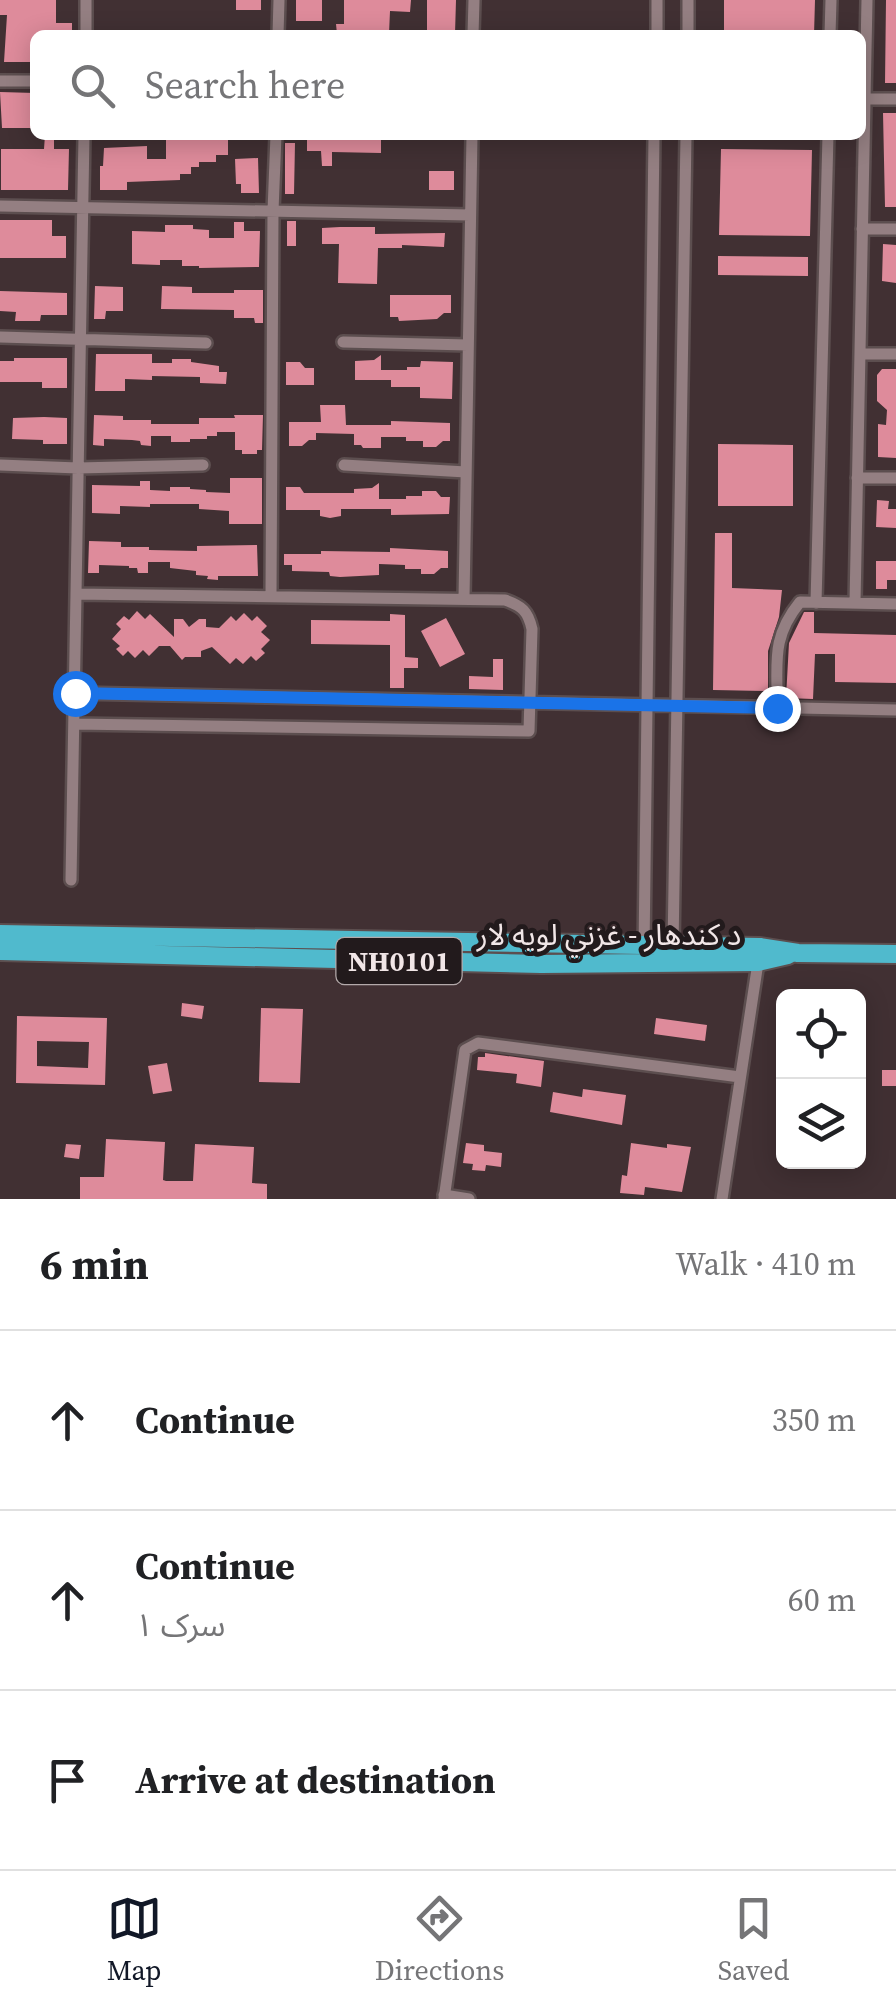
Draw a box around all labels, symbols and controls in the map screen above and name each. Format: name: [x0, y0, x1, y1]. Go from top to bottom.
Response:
search box: [30, 30, 866, 140]
icon: search: [65, 58, 120, 113]
text: Search here: [145, 59, 345, 111]
route start: [53, 671, 99, 717]
route end: [755, 686, 801, 732]
street label: د کندهار - غزني لويه لار: [476, 914, 741, 958]
road number: NH0101: [336, 938, 462, 984]
map controls: [776, 989, 866, 1169]
button: locate: [776, 989, 866, 1079]
button: layers: [776, 1079, 866, 1169]
text: 6 min: [40, 1235, 149, 1293]
text: Walk · 410 m: [675, 1242, 856, 1286]
icon: ahead: [40, 1393, 95, 1448]
text: Continue: [135, 1394, 295, 1446]
text: 350 m: [772, 1398, 856, 1442]
text: Continue: [135, 1540, 295, 1592]
icon: ahead: [40, 1573, 95, 1628]
text: 60 m: [788, 1578, 856, 1622]
text: سرک ۱: [135, 1603, 225, 1647]
icon: arrive: [40, 1753, 95, 1808]
text: Arrive at destination: [135, 1754, 496, 1806]
tab: Map: [107, 1891, 162, 1989]
tab: Directions: [375, 1891, 504, 1989]
tab: Saved: [718, 1891, 789, 1989]

